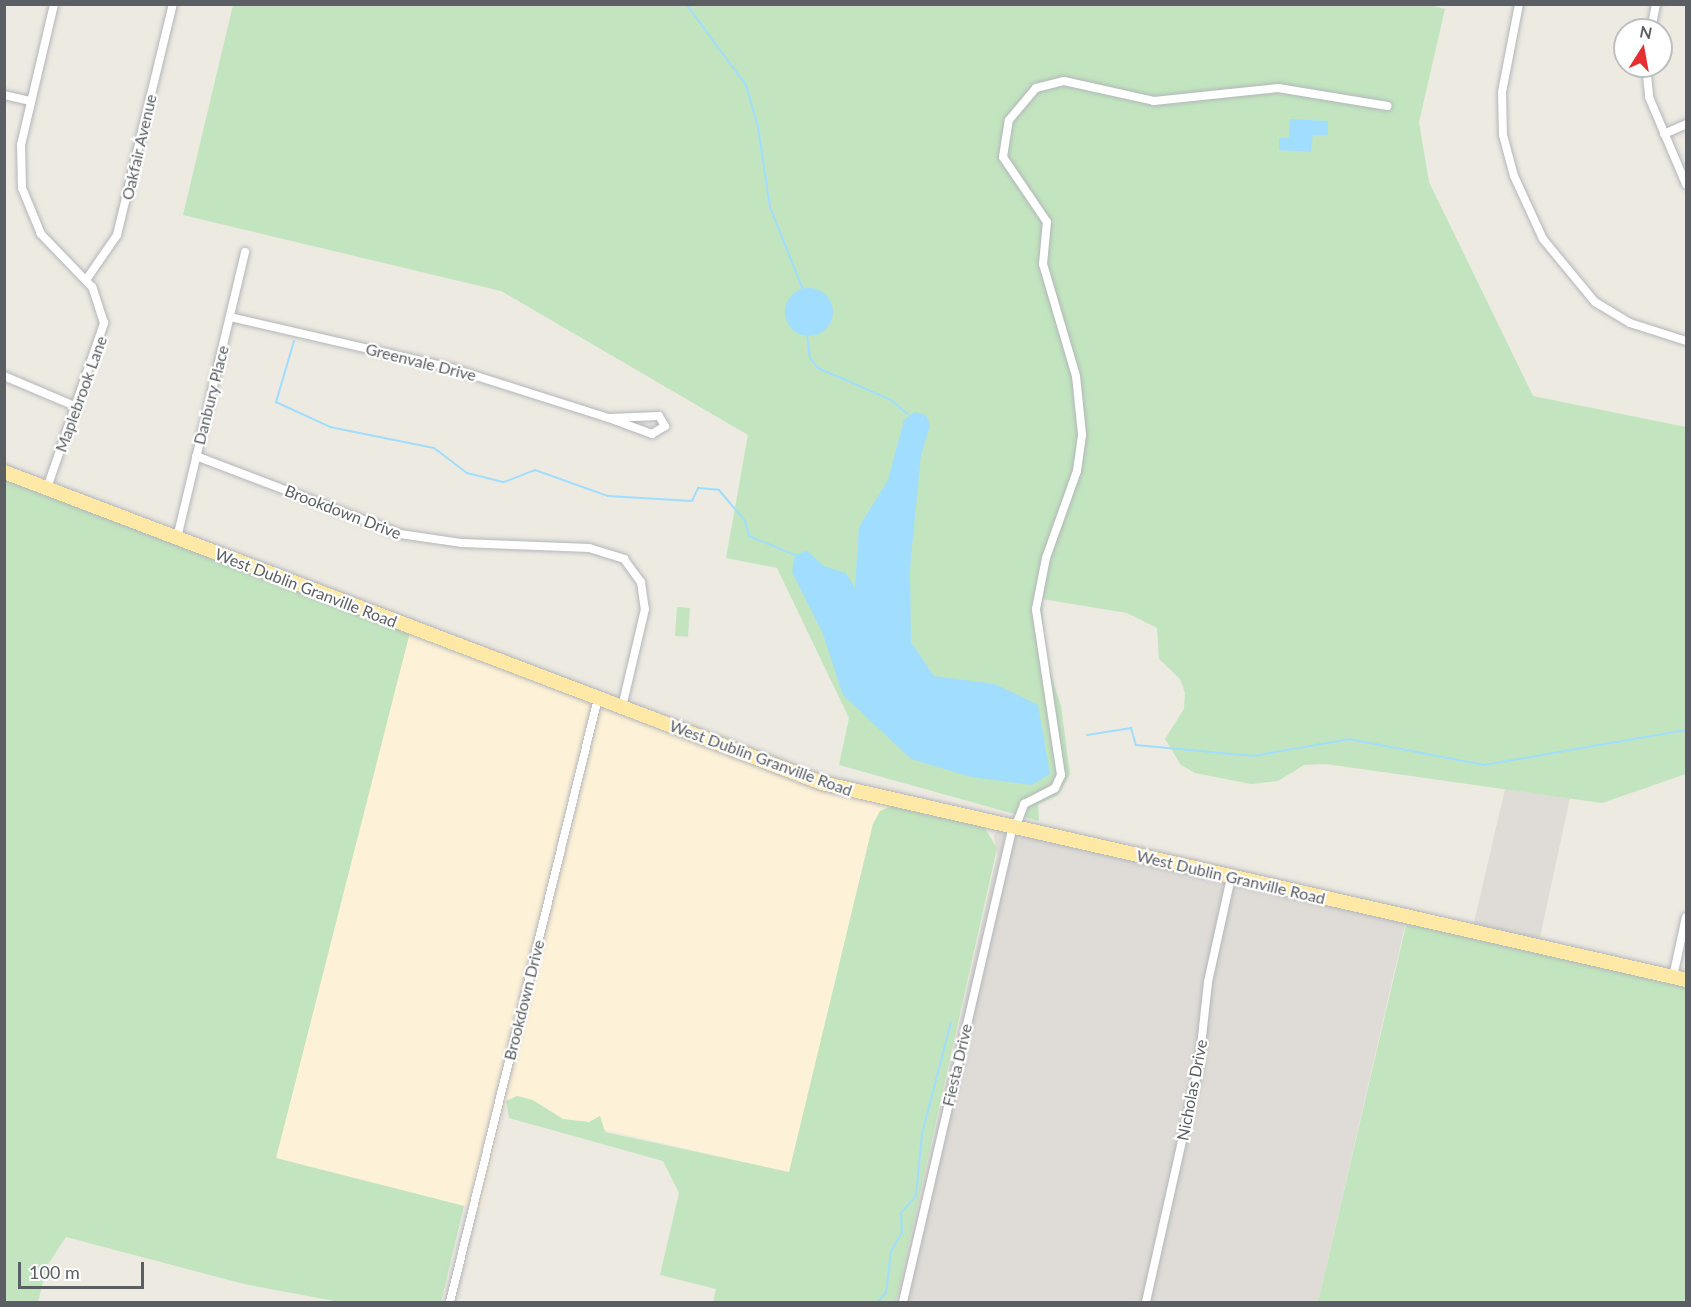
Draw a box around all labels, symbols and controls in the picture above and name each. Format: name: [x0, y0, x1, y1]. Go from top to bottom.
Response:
north arrow: [1613, 18, 1673, 78]
text: N: [1638, 21, 1654, 42]
street label: Oakfair Avenue: [117, 92, 161, 202]
street label: Maplebrook Lane: [51, 333, 111, 455]
street label: Greenvale Drive: [364, 339, 478, 385]
street label: Danbury Place: [189, 343, 233, 447]
street label: Brookdown Drive: [282, 481, 404, 543]
street label: West Dublin Granville Road: [212, 544, 400, 632]
street label: West Dublin Granville Road: [667, 716, 855, 800]
street label: West Dublin Granville Road: [1135, 846, 1327, 908]
street label: Brookdown Drive: [500, 938, 548, 1062]
street label: Fiesta Drive: [938, 1022, 976, 1108]
street label: Nicholas Drive: [1173, 1038, 1211, 1142]
scale bar: [21, 1250, 147, 1288]
text: 100 m: [29, 1261, 80, 1283]

